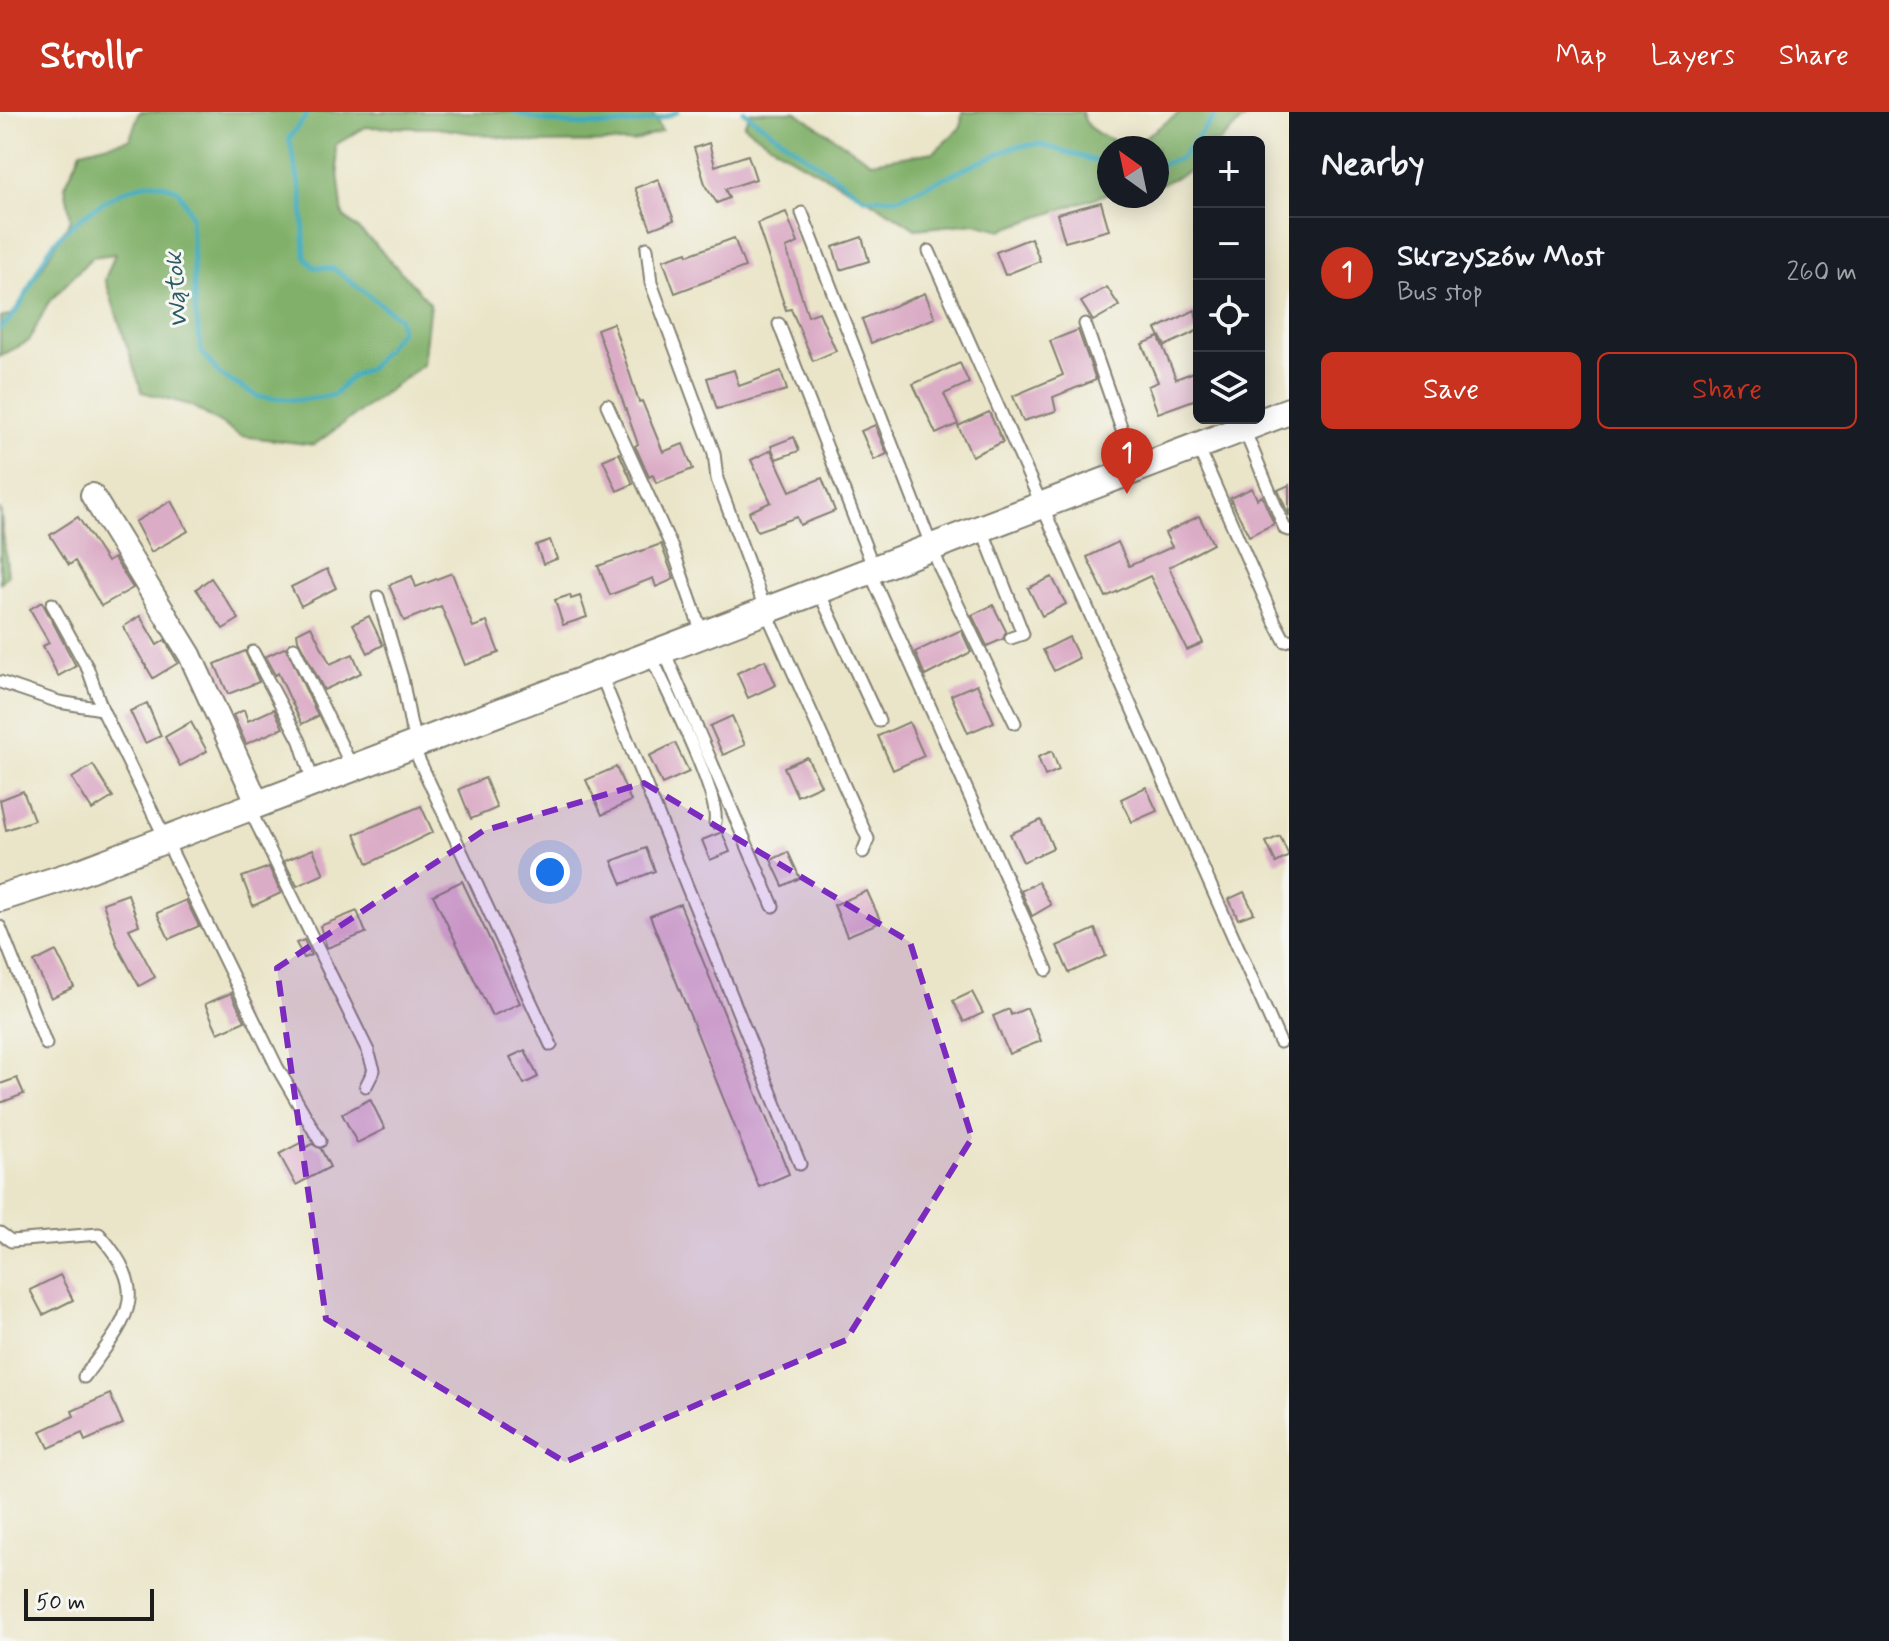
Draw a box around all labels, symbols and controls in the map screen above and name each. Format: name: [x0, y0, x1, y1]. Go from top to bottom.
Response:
text: Strollr: [40, 32, 142, 81]
text: Map: [1556, 38, 1607, 75]
text: Layers: [1651, 38, 1735, 75]
text: Share: [1779, 38, 1849, 75]
north arrow: [1097, 136, 1169, 208]
map controls: [1193, 136, 1265, 424]
button: +: [1193, 136, 1265, 208]
text: Nearby: [1321, 142, 1425, 187]
button: −: [1193, 208, 1265, 280]
text: Skrzyszów Most: [1397, 237, 1604, 276]
water label: Wątok: [157, 249, 197, 329]
text: 1: [1341, 256, 1353, 290]
text: 260 m: [1787, 256, 1857, 290]
text: Bus stop: [1397, 276, 1483, 310]
button: locate: [1193, 280, 1265, 352]
button: layers: [1193, 352, 1265, 424]
button: Save: [1321, 352, 1581, 429]
button: Share: [1597, 352, 1857, 429]
pin: 1: [1101, 428, 1153, 494]
your location: [530, 852, 570, 892]
scale bar: [24, 1585, 154, 1621]
text: 50 m: [36, 1589, 85, 1617]

